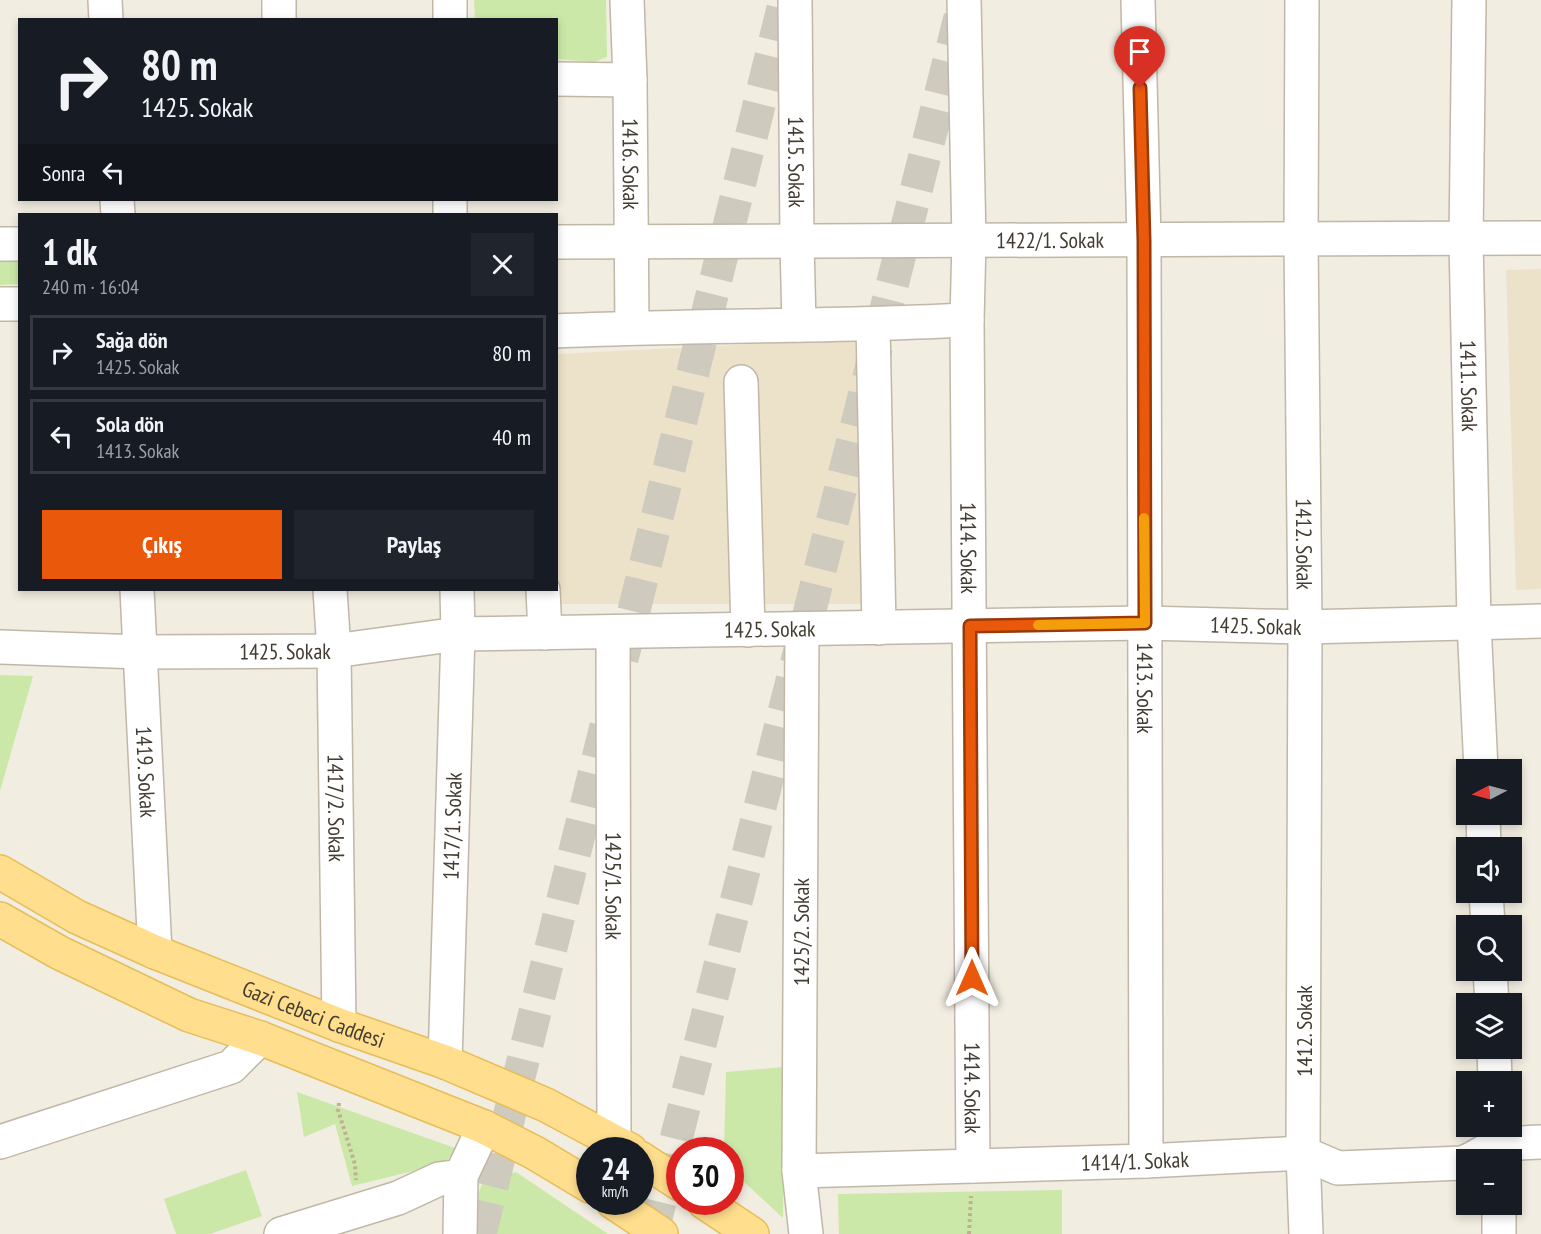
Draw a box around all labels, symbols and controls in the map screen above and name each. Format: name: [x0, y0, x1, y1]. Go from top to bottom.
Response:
pin: [1114, 26, 1165, 88]
icon: arrive: [1123, 35, 1156, 68]
text: 80 m: [141, 37, 218, 92]
icon: right: [42, 42, 120, 120]
text: 1425. Sokak: [141, 90, 253, 124]
street label: 1415. Sokak: [782, 116, 811, 208]
street label: 1416. Sokak: [616, 118, 645, 210]
icon: left: [97, 156, 130, 189]
text: Sonra: [42, 159, 85, 187]
street label: 1422/1. Sokak: [996, 226, 1105, 254]
text: 1 dk: [42, 228, 97, 275]
button: close: [471, 233, 534, 296]
text: 240 m · 16:04: [42, 274, 139, 300]
text: Sağa dön: [96, 326, 168, 354]
icon: right: [45, 336, 78, 369]
text: 80 m: [492, 339, 531, 367]
street label: 1411. Sokak: [1454, 340, 1484, 432]
text: 1425. Sokak: [96, 354, 179, 380]
text: Sola dön: [96, 410, 164, 438]
icon: left: [45, 420, 78, 453]
text: 40 m: [492, 423, 531, 451]
text: 1413. Sokak: [96, 438, 179, 464]
street label: 1412. Sokak: [1290, 498, 1319, 590]
street label: 1414. Sokak: [954, 502, 983, 594]
button: Çıkış: [42, 510, 282, 579]
button: Paylaş: [294, 510, 534, 579]
street label: 1425. Sokak: [1209, 611, 1302, 641]
street label: 1425. Sokak: [724, 614, 816, 644]
street label: 1425. Sokak: [239, 637, 331, 665]
street label: 1413. Sokak: [1131, 642, 1159, 734]
street label: 1419. Sokak: [130, 725, 162, 819]
street label: 1417/2. Sokak: [321, 754, 351, 862]
north arrow: [1456, 759, 1522, 825]
map controls: [1456, 759, 1522, 1215]
street label: 1417/1. Sokak: [437, 771, 468, 881]
street label: 1425/1. Sokak: [599, 832, 628, 940]
button: sound: [1456, 837, 1522, 903]
street label: 1425/2. Sokak: [787, 878, 815, 986]
button: search: [1456, 915, 1522, 981]
position arrow: [940, 946, 1004, 1010]
street label: Gazi Cebeci Caddesi: [238, 974, 388, 1054]
street label: 1412. Sokak: [1290, 985, 1318, 1077]
button: layers: [1456, 993, 1522, 1059]
street label: 1414. Sokak: [958, 1042, 987, 1134]
button: +: [1456, 1071, 1522, 1137]
speed limit sign: 30: [666, 1137, 744, 1215]
street label: 1414/1. Sokak: [1080, 1145, 1190, 1177]
text: 24: [601, 1149, 629, 1188]
button: −: [1456, 1149, 1522, 1215]
text: km/h: [602, 1182, 628, 1201]

